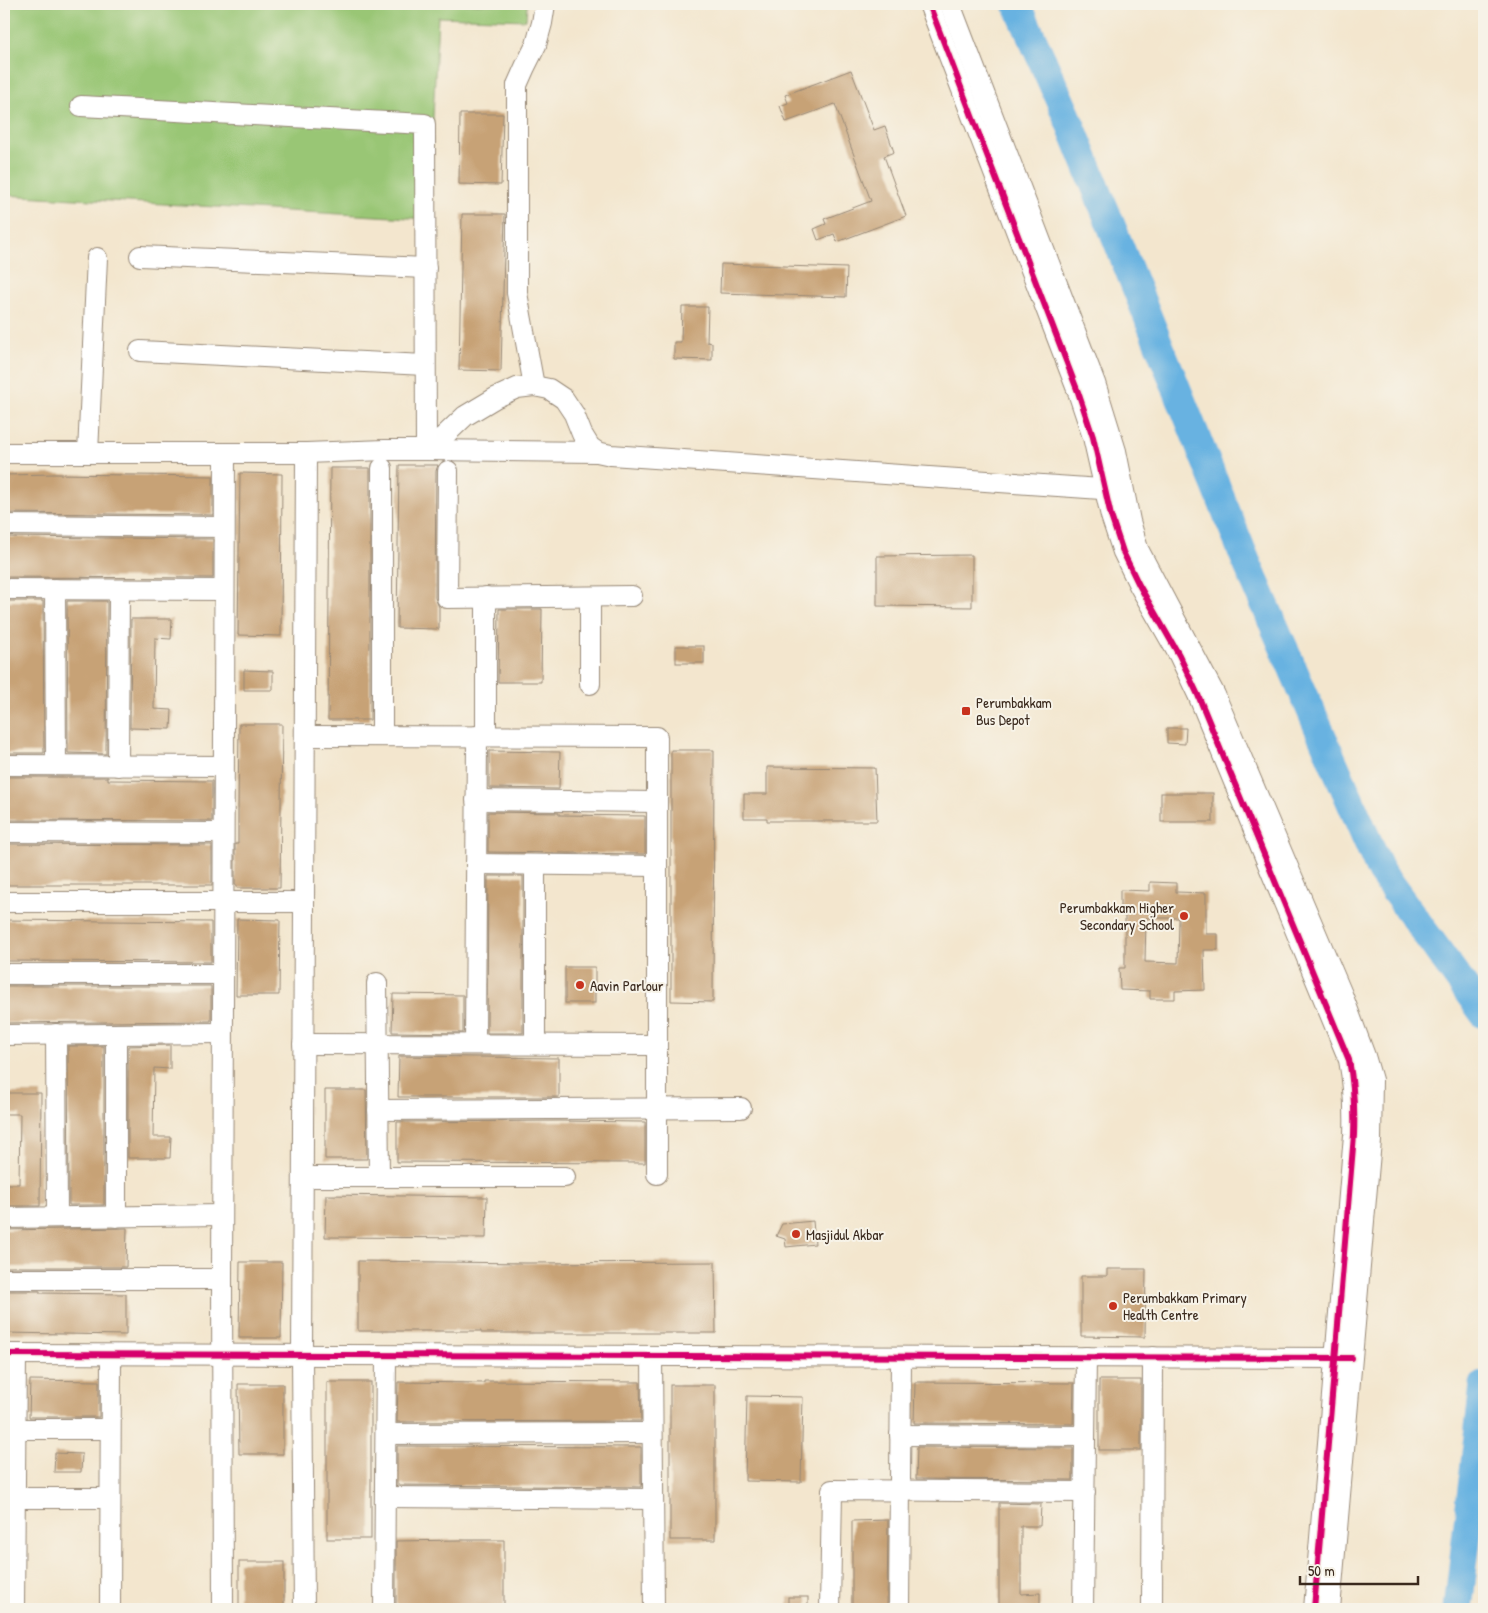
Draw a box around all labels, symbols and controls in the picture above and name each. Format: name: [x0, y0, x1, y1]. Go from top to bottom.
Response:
place label: Perumbakkam Bus Depot: [976, 692, 1052, 730]
marker: Perumbakkam Bus Depot: [960, 705, 972, 717]
place label: Perumbakkam Higher Secondary School: [1060, 897, 1174, 935]
marker: Perumbakkam Higher Secondary School: [1178, 910, 1190, 922]
place label: Aavin Parlour: [590, 975, 664, 996]
marker: Aavin Parlour: [574, 979, 586, 991]
place label: Masjidul Akbar: [806, 1224, 884, 1245]
marker: Masjidul Akbar: [790, 1228, 802, 1240]
place label: Perumbakkam Primary Health Centre: [1123, 1287, 1247, 1325]
marker: Perumbakkam Primary Health Centre: [1107, 1300, 1119, 1312]
scale bar: [1300, 1553, 1418, 1585]
text: 50 m: [1308, 1560, 1335, 1581]

